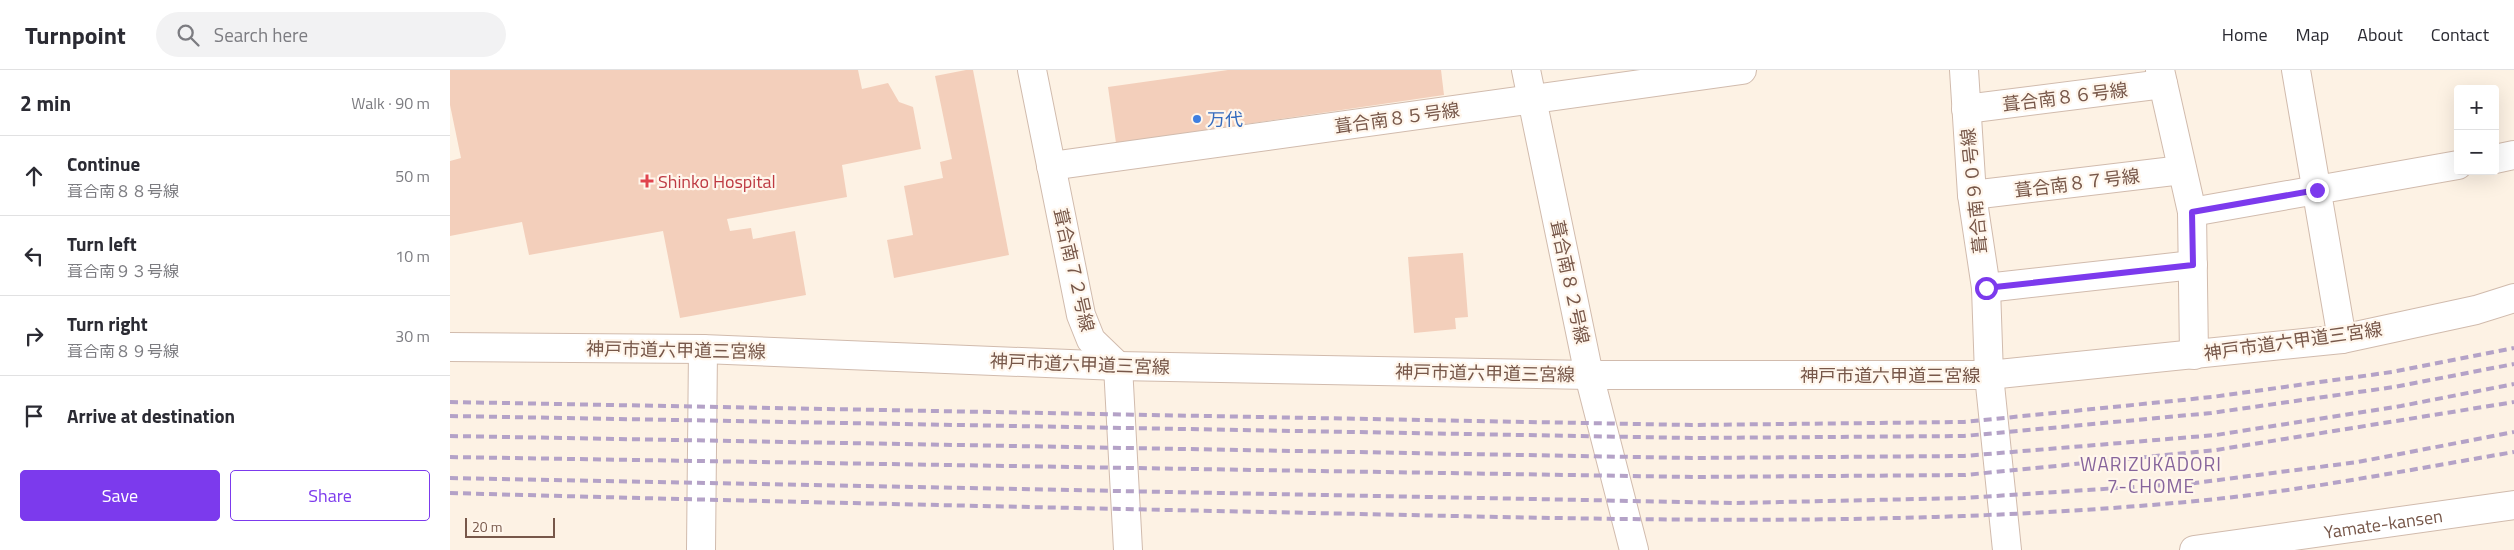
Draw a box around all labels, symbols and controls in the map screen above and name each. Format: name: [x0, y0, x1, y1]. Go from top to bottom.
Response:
search box: [156, 12, 506, 57]
text: Turnpoint: [25, 17, 126, 53]
text: Search here: [214, 20, 308, 49]
icon: search: [174, 21, 202, 49]
text: Home: [2222, 21, 2268, 48]
text: Map: [2296, 21, 2329, 48]
text: About: [2357, 21, 2403, 48]
text: Contact: [2431, 21, 2489, 48]
street label: 葺合南８６号線: [2001, 76, 2129, 118]
map controls: [2454, 85, 2499, 175]
button: +: [2454, 85, 2499, 130]
text: 2 min: [20, 87, 71, 119]
text: Walk · 90 m: [351, 91, 430, 115]
street label: 葺合南８５号線: [1333, 96, 1461, 140]
place label: 万代: [1207, 106, 1243, 133]
marker: 万代: [1191, 113, 1203, 125]
street label: 葺合南９０号線: [1954, 127, 1994, 255]
button: −: [2454, 130, 2499, 175]
text: Continue: [67, 149, 140, 178]
icon: ahead: [20, 162, 48, 190]
street label: 葺合南８７号線: [2013, 162, 2141, 204]
text: 50 m: [395, 164, 430, 188]
place label: Shinko Hospital: [658, 168, 776, 195]
marker: Shinko Hospital: [640, 174, 654, 188]
text: 葺合南８８号線: [67, 179, 179, 203]
route end: [2306, 179, 2329, 202]
street label: 葺合南７２号線: [1047, 206, 1101, 334]
street label: 葺合南８２号線: [1544, 218, 1596, 346]
text: Turn left: [67, 229, 137, 258]
icon: left: [20, 242, 48, 270]
text: 10 m: [395, 244, 430, 268]
text: 葺合南９３号線: [67, 259, 179, 283]
route start: [1975, 277, 1998, 300]
text: Turn right: [67, 309, 148, 338]
street label: 神戸市道六甲道三宮線: [2202, 315, 2384, 367]
icon: right: [20, 322, 48, 350]
text: 30 m: [395, 324, 430, 348]
street label: 神戸市道六甲道三宮線: [586, 335, 766, 365]
text: 葺合南８９号線: [67, 339, 179, 363]
street label: 神戸市道六甲道三宮線: [990, 347, 1170, 381]
street label: 神戸市道六甲道三宮線: [1395, 358, 1575, 388]
street label: 神戸市道六甲道三宮線: [1800, 362, 1980, 389]
text: Arrive at destination: [67, 401, 235, 430]
icon: arrive: [20, 402, 48, 430]
district label: WARIZUKADORI 7-CHOME: [2080, 449, 2222, 500]
button: Save: [20, 470, 220, 521]
button: Share: [230, 470, 430, 521]
street label: Yamate-kansen: [2322, 502, 2444, 545]
scale bar: [465, 515, 555, 538]
text: 20 m: [472, 516, 502, 537]

